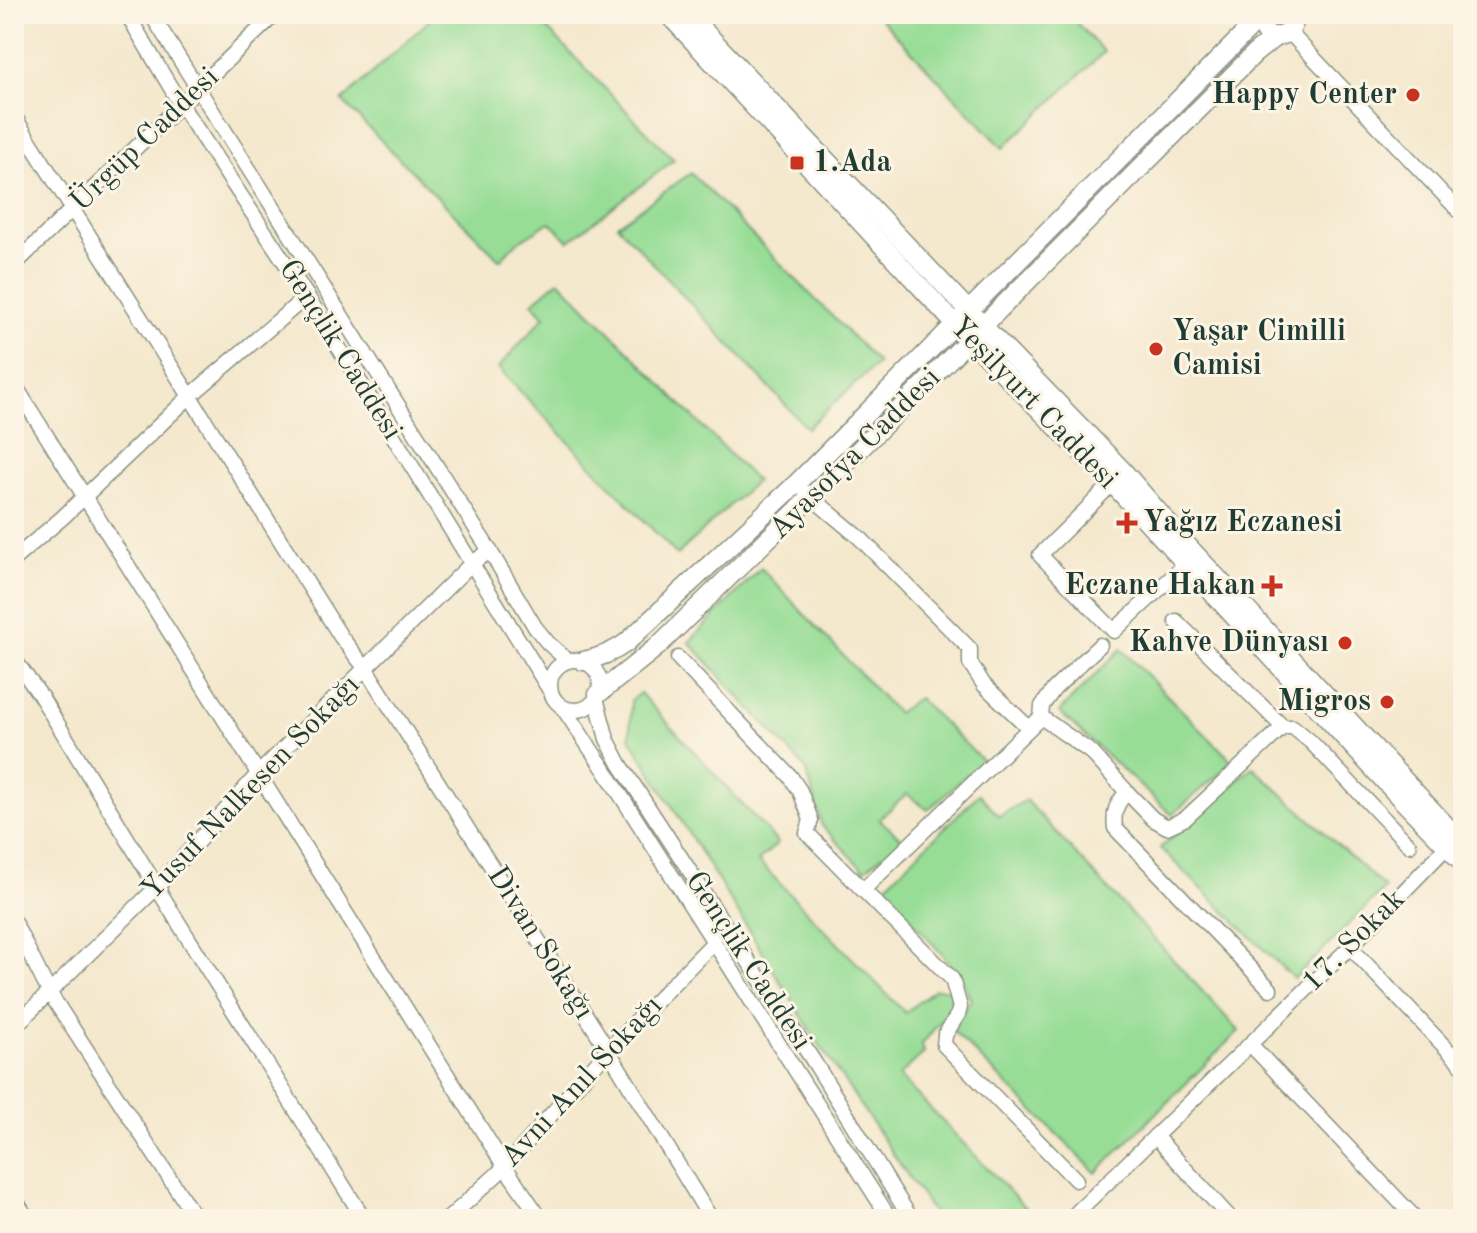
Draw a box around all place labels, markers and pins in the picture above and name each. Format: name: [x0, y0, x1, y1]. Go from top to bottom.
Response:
place label: Happy Center: [1212, 80, 1397, 110]
marker: Happy Center: [1404, 86, 1422, 104]
place label: 1.Ada: [813, 148, 892, 178]
marker: 1.Ada: [788, 154, 806, 172]
place label: Yaşar Cimilli Camisi: [1172, 317, 1346, 381]
marker: Yaşar Cimilli Camisi: [1147, 340, 1165, 358]
place label: Yağız Eczanesi: [1143, 508, 1343, 538]
marker: Yağız Eczanesi: [1118, 514, 1136, 532]
place label: Eczane Hakan: [1064, 571, 1256, 601]
marker: Eczane Hakan: [1263, 577, 1281, 595]
place label: Kahve Dünyası: [1129, 628, 1329, 658]
marker: Kahve Dünyası: [1336, 634, 1354, 652]
place label: Migros: [1278, 687, 1371, 717]
marker: Migros: [1378, 693, 1396, 711]

